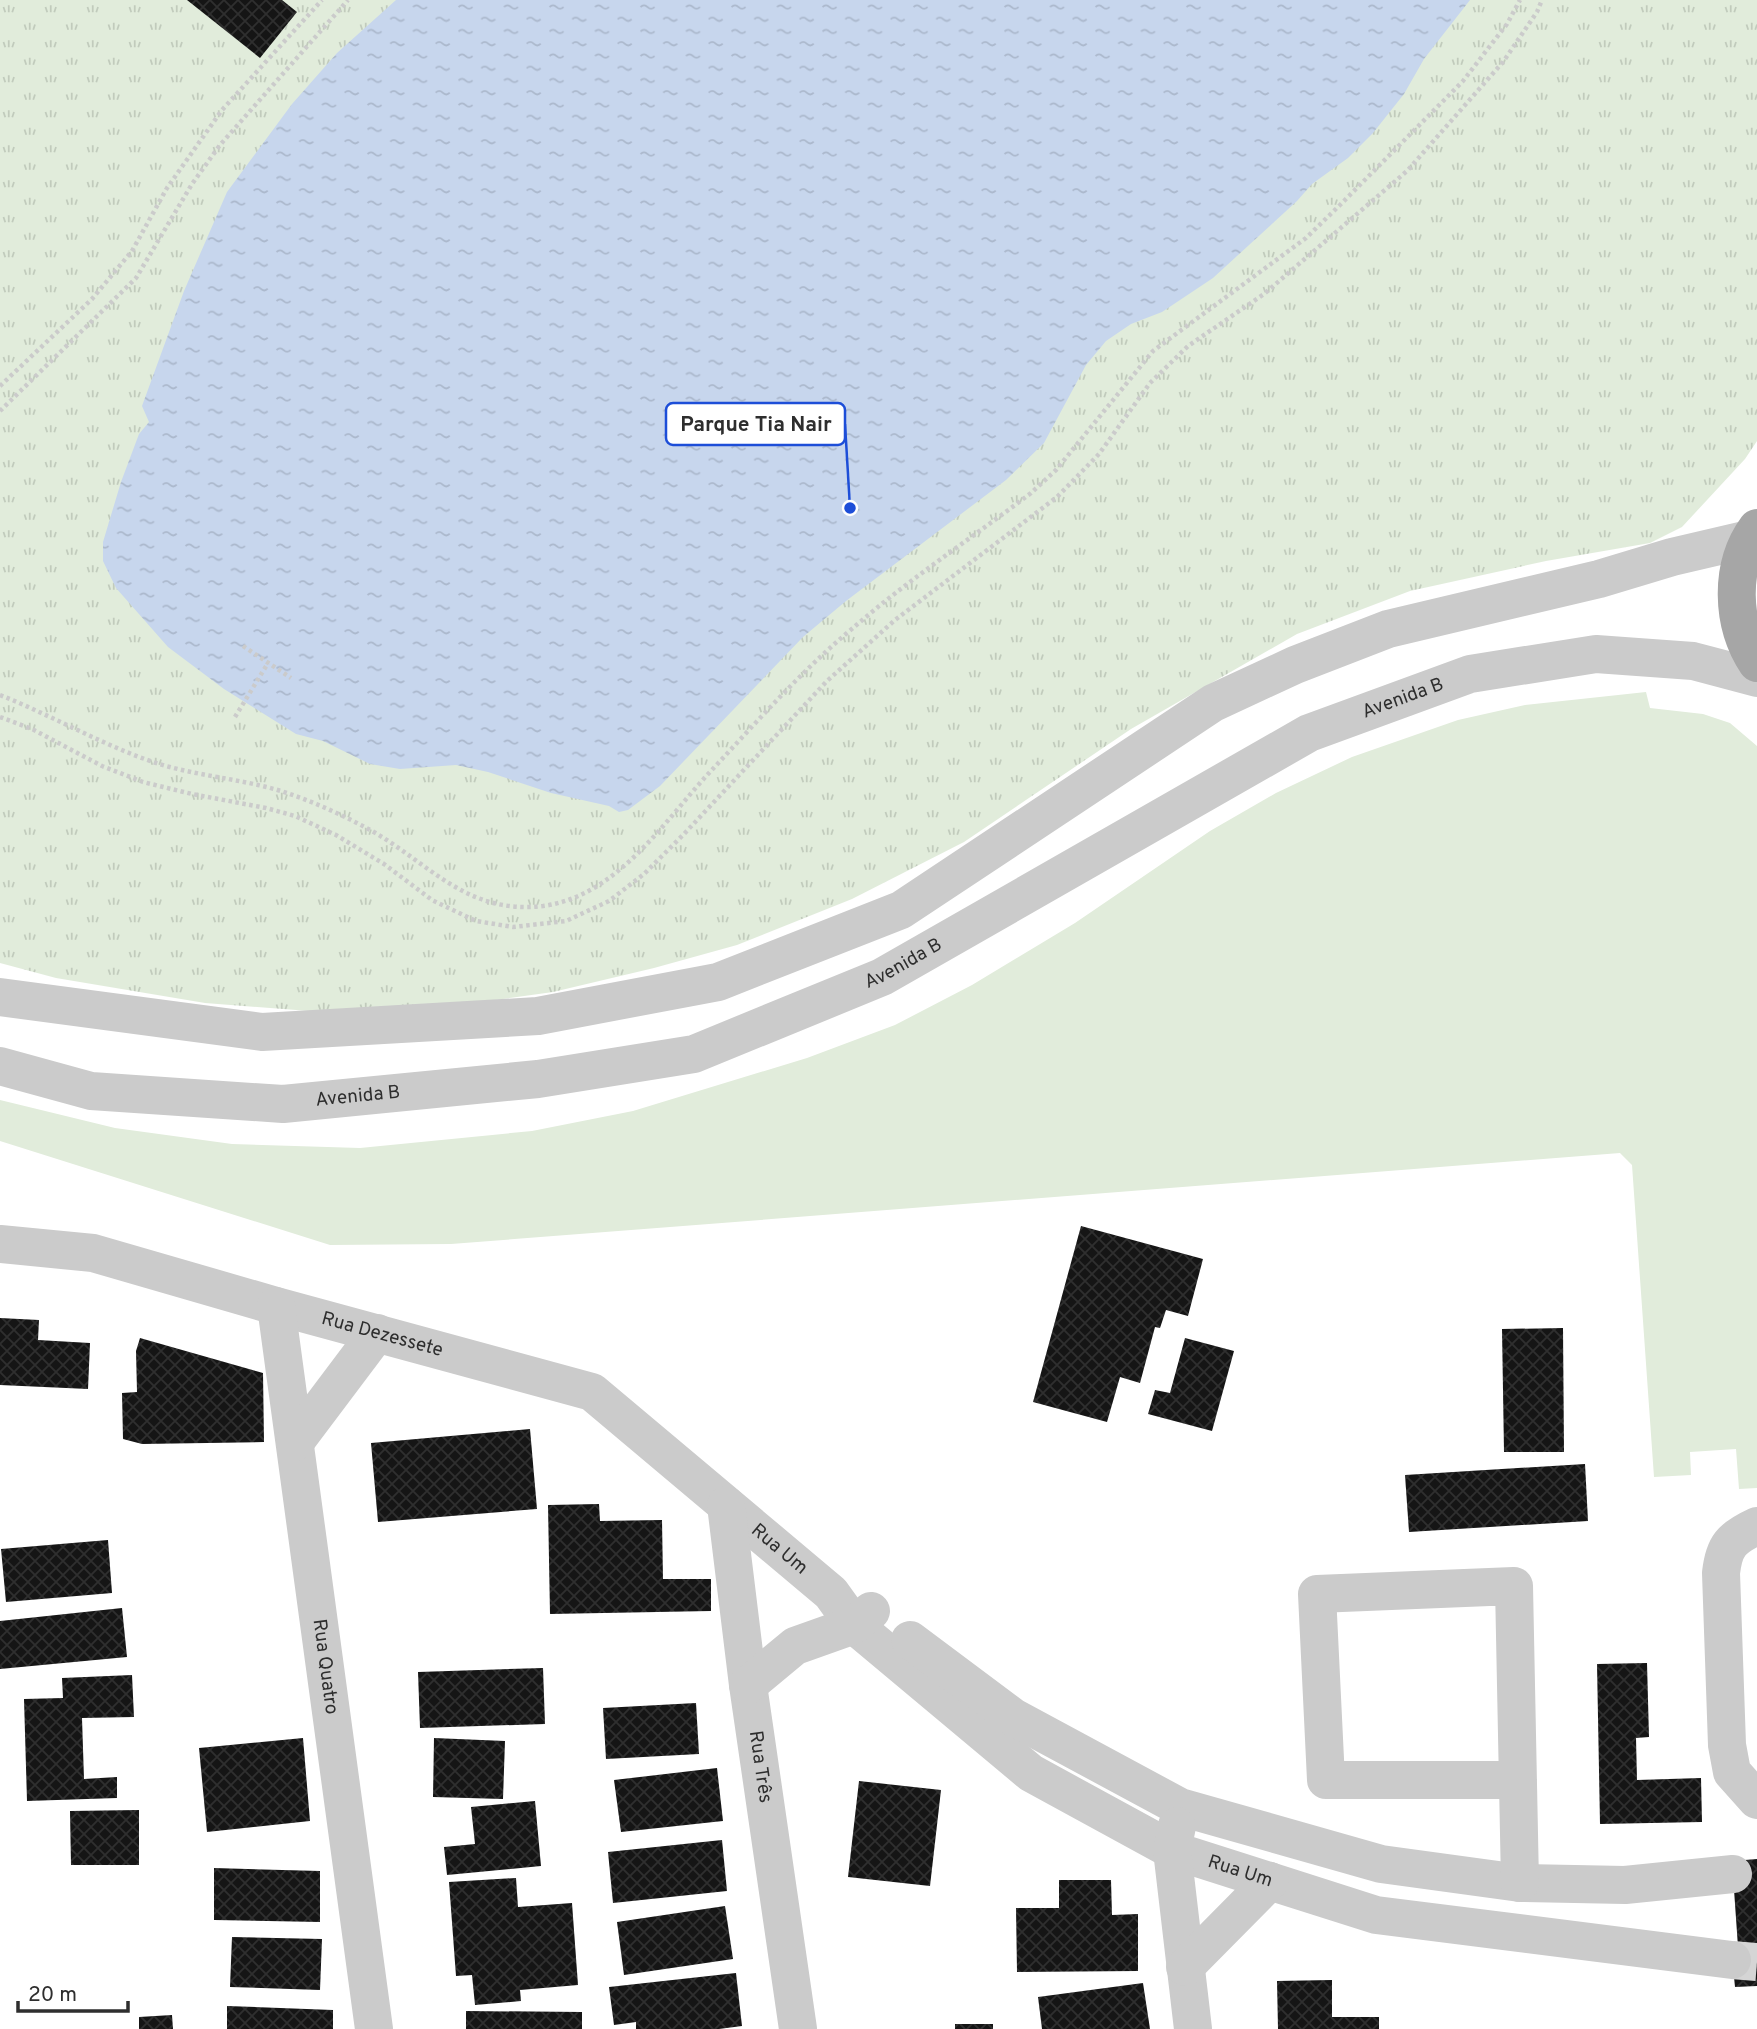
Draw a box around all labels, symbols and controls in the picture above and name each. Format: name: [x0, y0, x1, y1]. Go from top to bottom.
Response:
callout: Parque Tia Nair: [666, 403, 845, 445]
text: Parque Tia Nair: [680, 412, 832, 439]
street label: Avenida B: [1359, 673, 1447, 725]
street label: Avenida B: [861, 933, 946, 995]
street label: Avenida B: [314, 1081, 401, 1113]
street label: Rua Dezessete: [319, 1307, 446, 1363]
street label: Rua Um: [746, 1519, 812, 1580]
street label: Rua Quatro: [307, 1617, 343, 1716]
street label: Rua Três: [743, 1729, 777, 1805]
street label: Rua Um: [1205, 1850, 1276, 1893]
scale bar: [18, 1969, 128, 2013]
text: 20 m: [28, 1982, 77, 2009]

